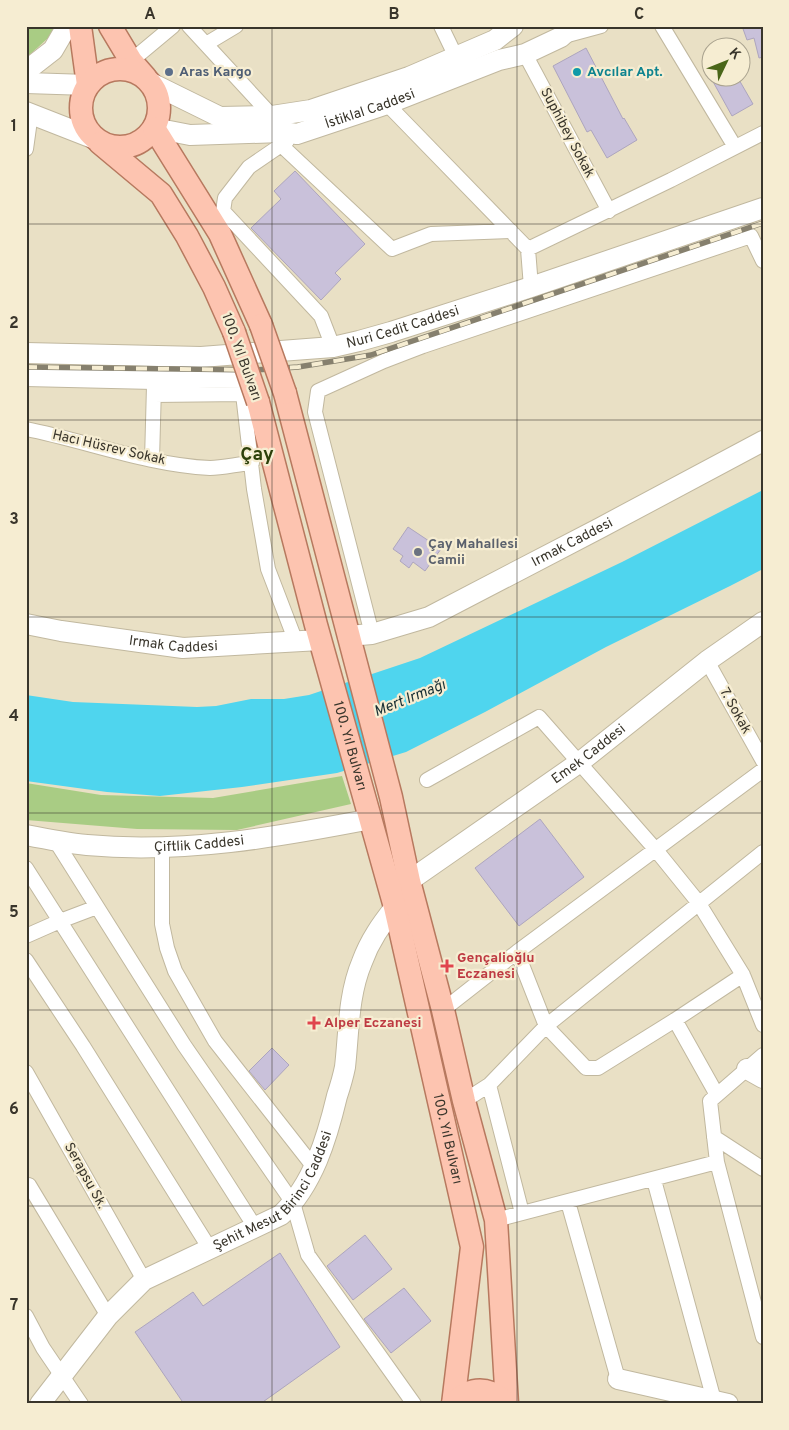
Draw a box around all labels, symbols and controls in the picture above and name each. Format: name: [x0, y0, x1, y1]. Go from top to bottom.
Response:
text: A: [144, 5, 156, 25]
text: B: [388, 5, 400, 25]
text: C: [634, 5, 644, 25]
north arrow: [702, 38, 752, 88]
text: K: [725, 45, 744, 64]
place label: Aras Kargo: [179, 64, 252, 81]
place label: Avcılar Apt.: [587, 64, 663, 81]
marker: Aras Kargo: [163, 66, 175, 78]
marker: Avcılar Apt.: [571, 66, 583, 78]
street label: İstiklal Caddesi: [323, 85, 417, 133]
street label: Suphibey Sokak: [536, 85, 598, 181]
text: 1: [11, 117, 17, 137]
street label: Nuri Cedit Caddesi: [345, 302, 461, 352]
street label: 100. Yıl Bulvarı: [217, 311, 265, 403]
text: 2: [9, 314, 19, 334]
street label: Hacı Hüsrev Sokak: [51, 427, 167, 469]
district label: Çay: [240, 443, 274, 467]
text: 3: [9, 510, 19, 530]
street label: Irmak Caddesi: [529, 514, 616, 571]
place label: Çay Mahallesi Camii: [428, 536, 518, 569]
marker: Çay Mahallesi Camii: [412, 546, 424, 558]
street label: Irmak Caddesi: [128, 632, 218, 657]
water label: Mert Irmağı: [371, 676, 449, 722]
street label: 7. Sokak: [715, 685, 755, 737]
street label: 100. Yıl Bulvarı: [329, 699, 370, 793]
text: 4: [9, 707, 19, 727]
street label: Emek Caddesi: [548, 721, 629, 788]
street label: Çiftlik Caddesi: [154, 832, 245, 856]
text: 5: [9, 903, 19, 923]
place label: Gençalioğlu Eczanesi: [457, 950, 535, 983]
marker: Gençalioğlu Eczanesi: [441, 960, 453, 972]
place label: Alper Eczanesi: [324, 1015, 422, 1032]
marker: Alper Eczanesi: [308, 1017, 320, 1029]
street label: 100. Yıl Bulvarı: [429, 1092, 466, 1186]
text: 6: [9, 1100, 19, 1120]
street label: Şehit Mesut Birinci Caddesi: [210, 1129, 336, 1255]
street label: Serapsu Sk.: [60, 1140, 110, 1212]
text: 7: [10, 1296, 18, 1316]

